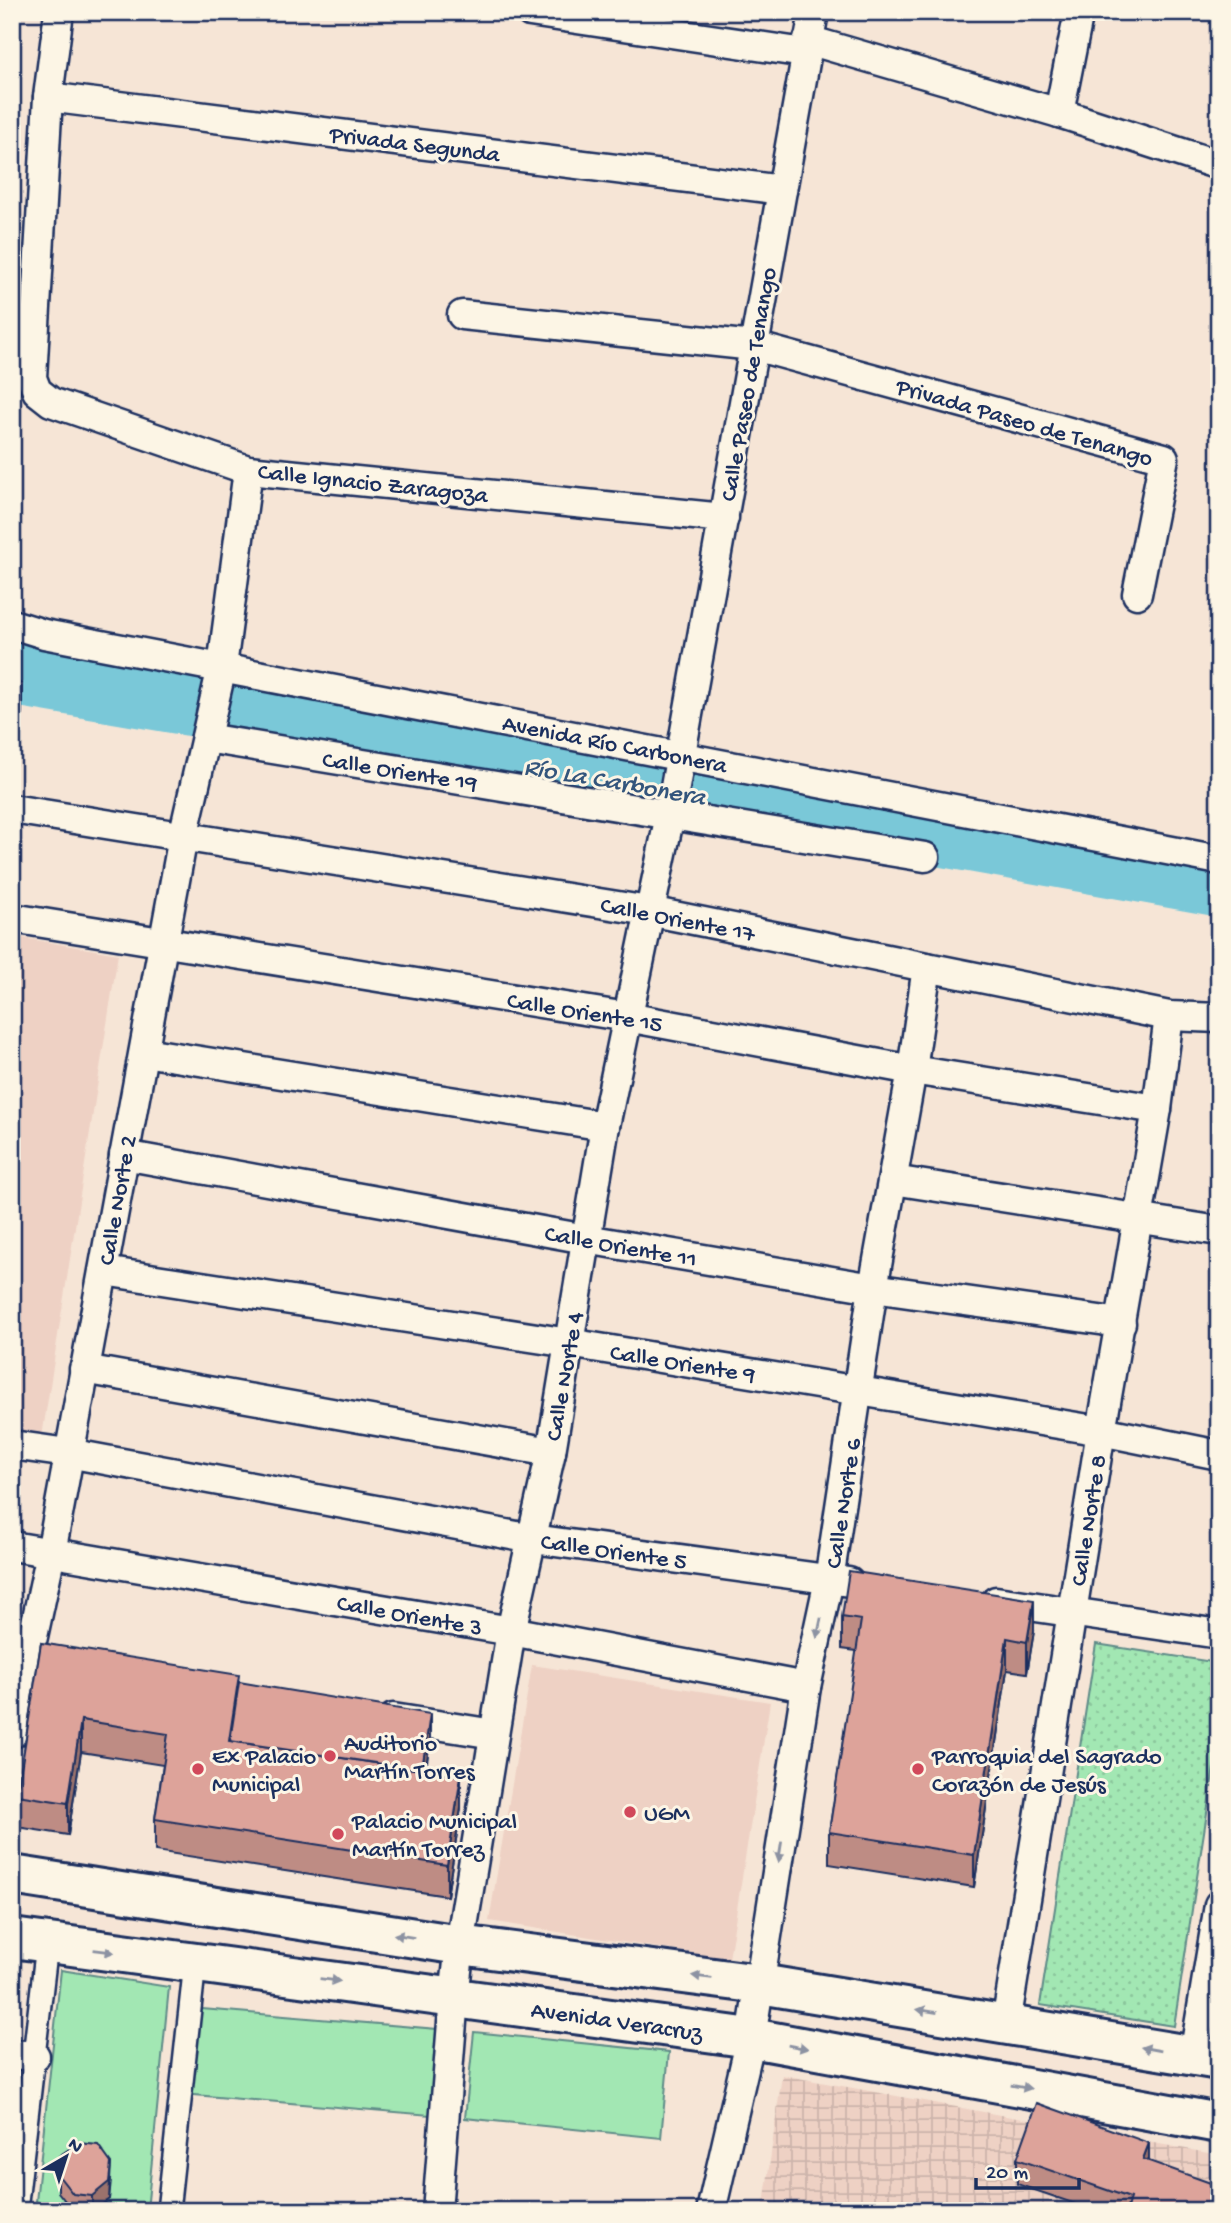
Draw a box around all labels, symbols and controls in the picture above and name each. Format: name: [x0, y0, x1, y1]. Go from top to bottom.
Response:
street label: Privada Segunda: [327, 122, 502, 171]
street label: Calle Paseo de Tenango: [716, 265, 785, 504]
street label: Privada Paseo de Tenango: [891, 374, 1156, 475]
street label: Calle Ignacio Zaragoza: [256, 459, 490, 512]
street label: Avenida Río Carbonera: [500, 710, 730, 783]
street label: Calle Oriente 19: [320, 747, 479, 800]
water label: Río La Carbonera: [521, 753, 709, 816]
street label: Calle Oriente 17: [598, 892, 758, 951]
street label: Calle Oriente 15: [505, 988, 664, 1041]
street label: Calle Norte 2: [94, 1133, 145, 1268]
street label: Calle Oriente 11: [542, 1221, 699, 1276]
street label: Calle Norte 4: [541, 1309, 592, 1444]
street label: Calle Oriente 9: [608, 1340, 757, 1391]
street label: Calle Norte 6: [821, 1435, 870, 1571]
street label: Calle Norte 8: [1066, 1453, 1115, 1588]
street label: Calle Oriente 5: [539, 1529, 689, 1578]
street label: Calle Oriente 3: [334, 1590, 484, 1645]
one-way arrow: [813, 1617, 824, 1639]
place label: Auditorio Martín Torres: [344, 1731, 476, 1788]
place label: Ex Palacio Municipal: [212, 1744, 316, 1801]
place label: Parroquia del Sagrado Corazón de Jesús: [931, 1744, 1162, 1801]
marker: Auditorio Martín Torres: [322, 1748, 338, 1764]
marker: Ex Palacio Municipal: [190, 1761, 206, 1777]
marker: Parroquia del Sagrado Corazón de Jesús: [910, 1761, 926, 1777]
place label: UGM: [644, 1801, 690, 1830]
marker: UGM: [622, 1804, 638, 1820]
place label: Palacio Municipal Martín Torrez: [351, 1809, 517, 1866]
marker: Palacio Municipal Martín Torrez: [330, 1826, 346, 1842]
one-way arrow: [774, 1841, 785, 1863]
one-way arrow: [393, 1930, 415, 1941]
one-way arrow: [93, 1946, 115, 1957]
one-way arrow: [691, 1971, 713, 1982]
one-way arrow: [319, 1975, 341, 1986]
street label: Avenida Veracruz: [529, 1997, 706, 2050]
one-way arrow: [916, 2005, 938, 2016]
one-way arrow: [787, 2042, 809, 2053]
one-way arrow: [1140, 2043, 1162, 2054]
one-way arrow: [1010, 2082, 1032, 2093]
north arrow: [32, 2122, 102, 2192]
text: N: [62, 2134, 87, 2159]
scale bar: [976, 2146, 1079, 2190]
text: 20 m: [986, 2162, 1028, 2187]

